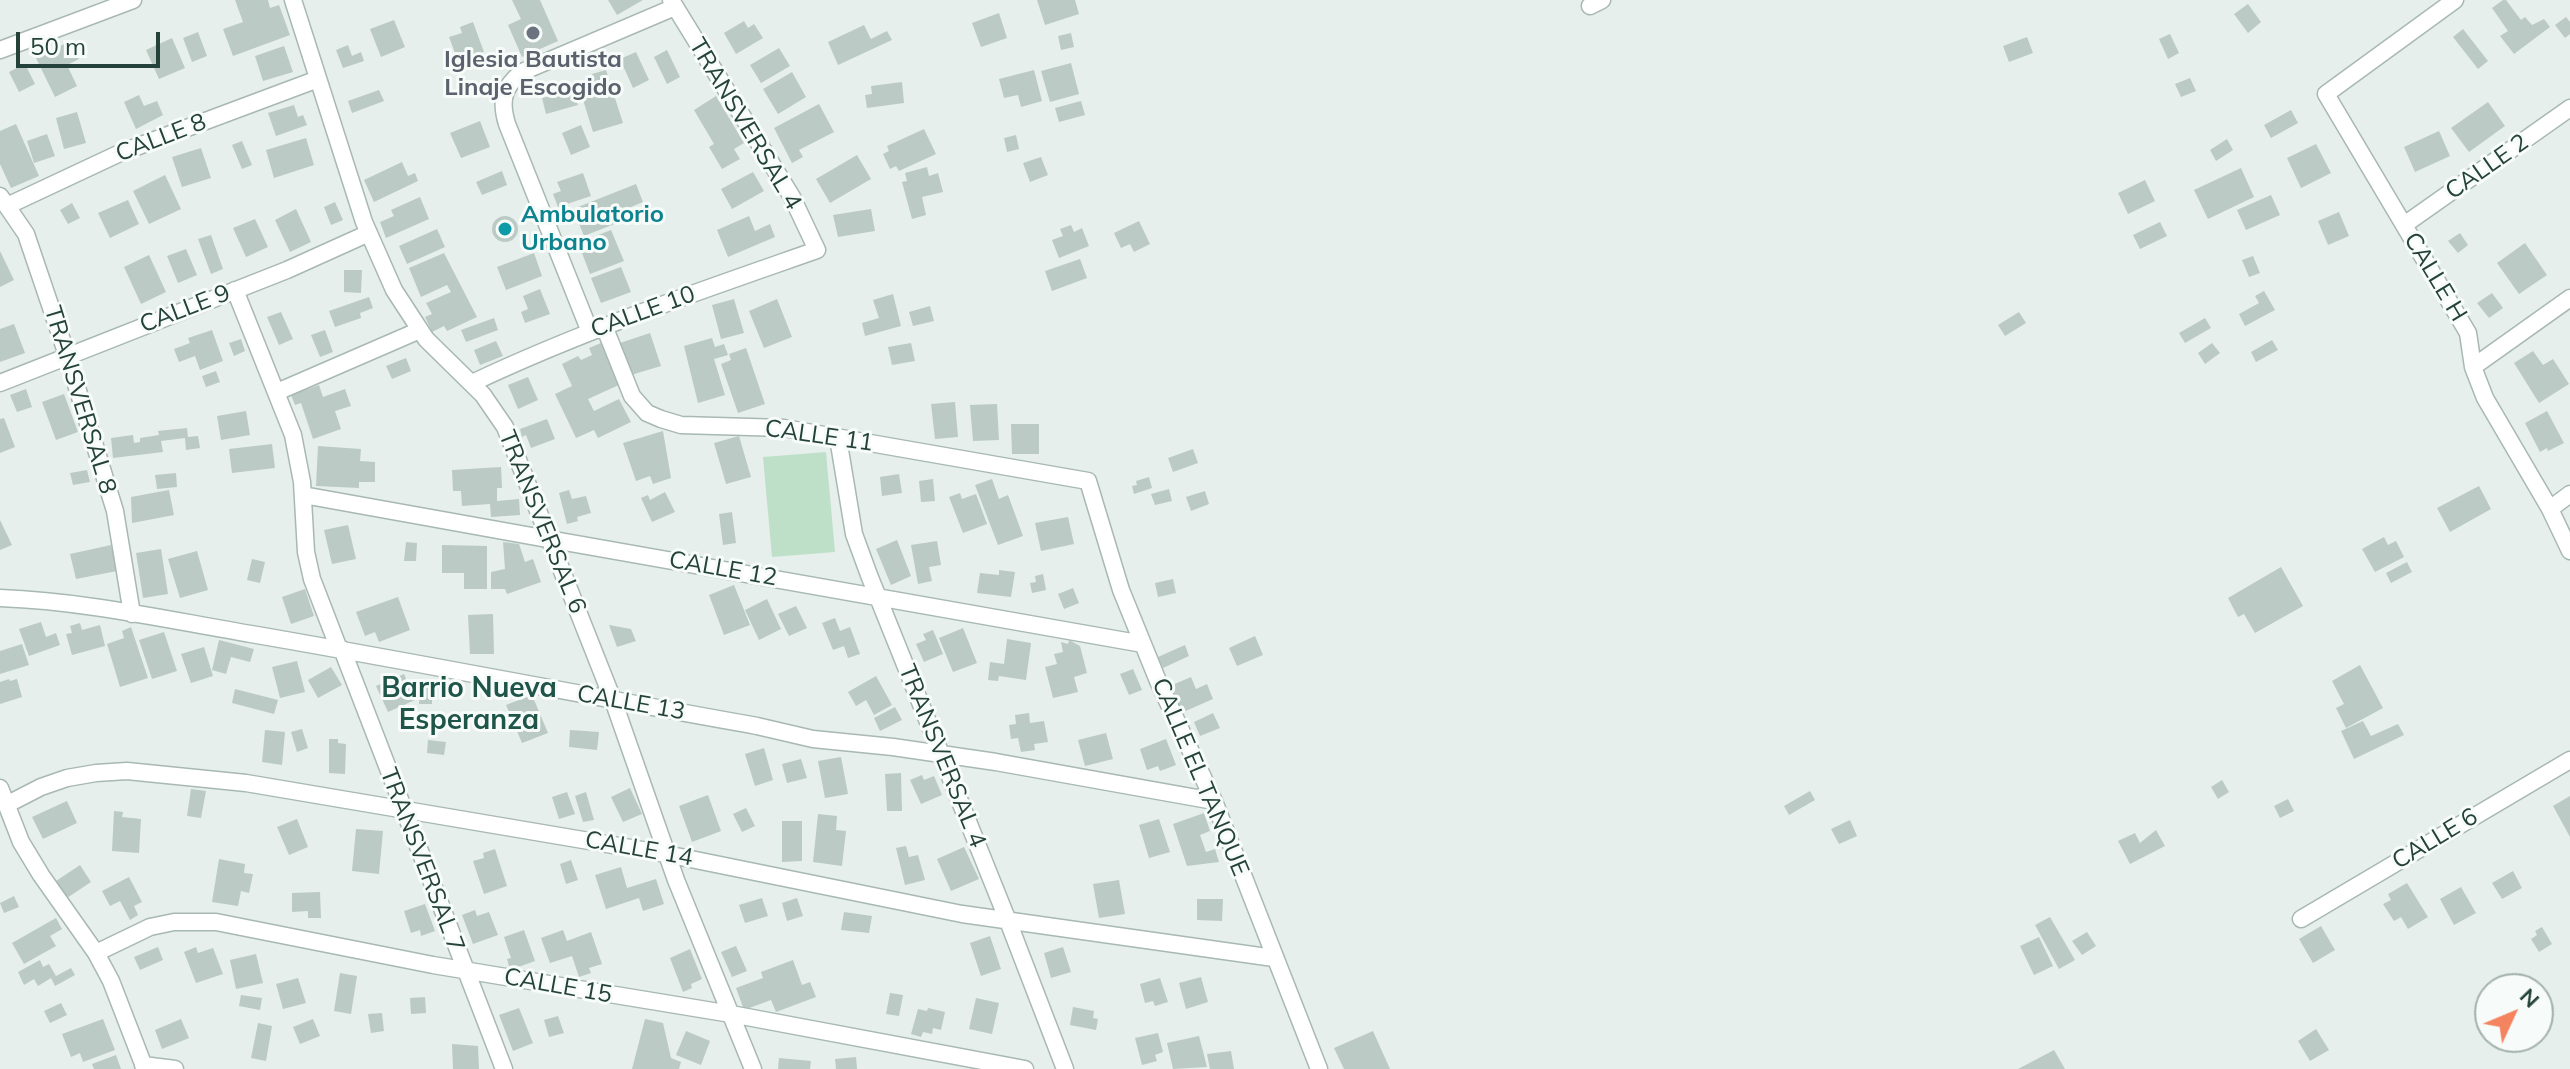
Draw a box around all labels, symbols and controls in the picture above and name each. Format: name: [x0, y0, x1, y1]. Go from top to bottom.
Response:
scale bar: [20, 16, 164, 66]
marker: Iglesia Bautista Linaje Escogido: [524, 24, 542, 42]
text: 50 m: [30, 31, 86, 61]
street label: TRANSVERSAL 4: [682, 33, 808, 215]
place label: Iglesia Bautista Linaje Escogido: [444, 46, 622, 102]
street label: CALLE 8: [112, 108, 210, 168]
street label: CALLE 2: [2440, 128, 2534, 206]
place label: Ambulatorio Urbano: [521, 201, 664, 257]
marker: Ambulatorio Urbano: [496, 220, 514, 238]
street label: CALLE H: [2397, 227, 2473, 327]
street label: CALLE 9: [136, 279, 234, 339]
street label: CALLE 10: [587, 280, 699, 344]
street label: TRANSVERSAL 8: [38, 303, 122, 497]
street label: CALLE 11: [763, 414, 875, 458]
street label: TRANSVERSAL 6: [492, 426, 592, 618]
street label: CALLE 12: [667, 545, 779, 593]
street label: TRANSVERSAL 4: [892, 660, 992, 852]
district label: Barrio Nueva Esperanza: [381, 672, 557, 738]
street label: CALLE EL TANQUE: [1145, 674, 1255, 880]
street label: CALLE 13: [575, 679, 687, 727]
street label: TRANSVERSAL 7: [374, 764, 470, 956]
street label: CALLE 6: [2387, 802, 2483, 876]
street label: CALLE 14: [583, 825, 695, 873]
street label: CALLE 15: [502, 962, 614, 1010]
north arrow: [2474, 973, 2554, 1053]
text: N: [2514, 982, 2546, 1013]

